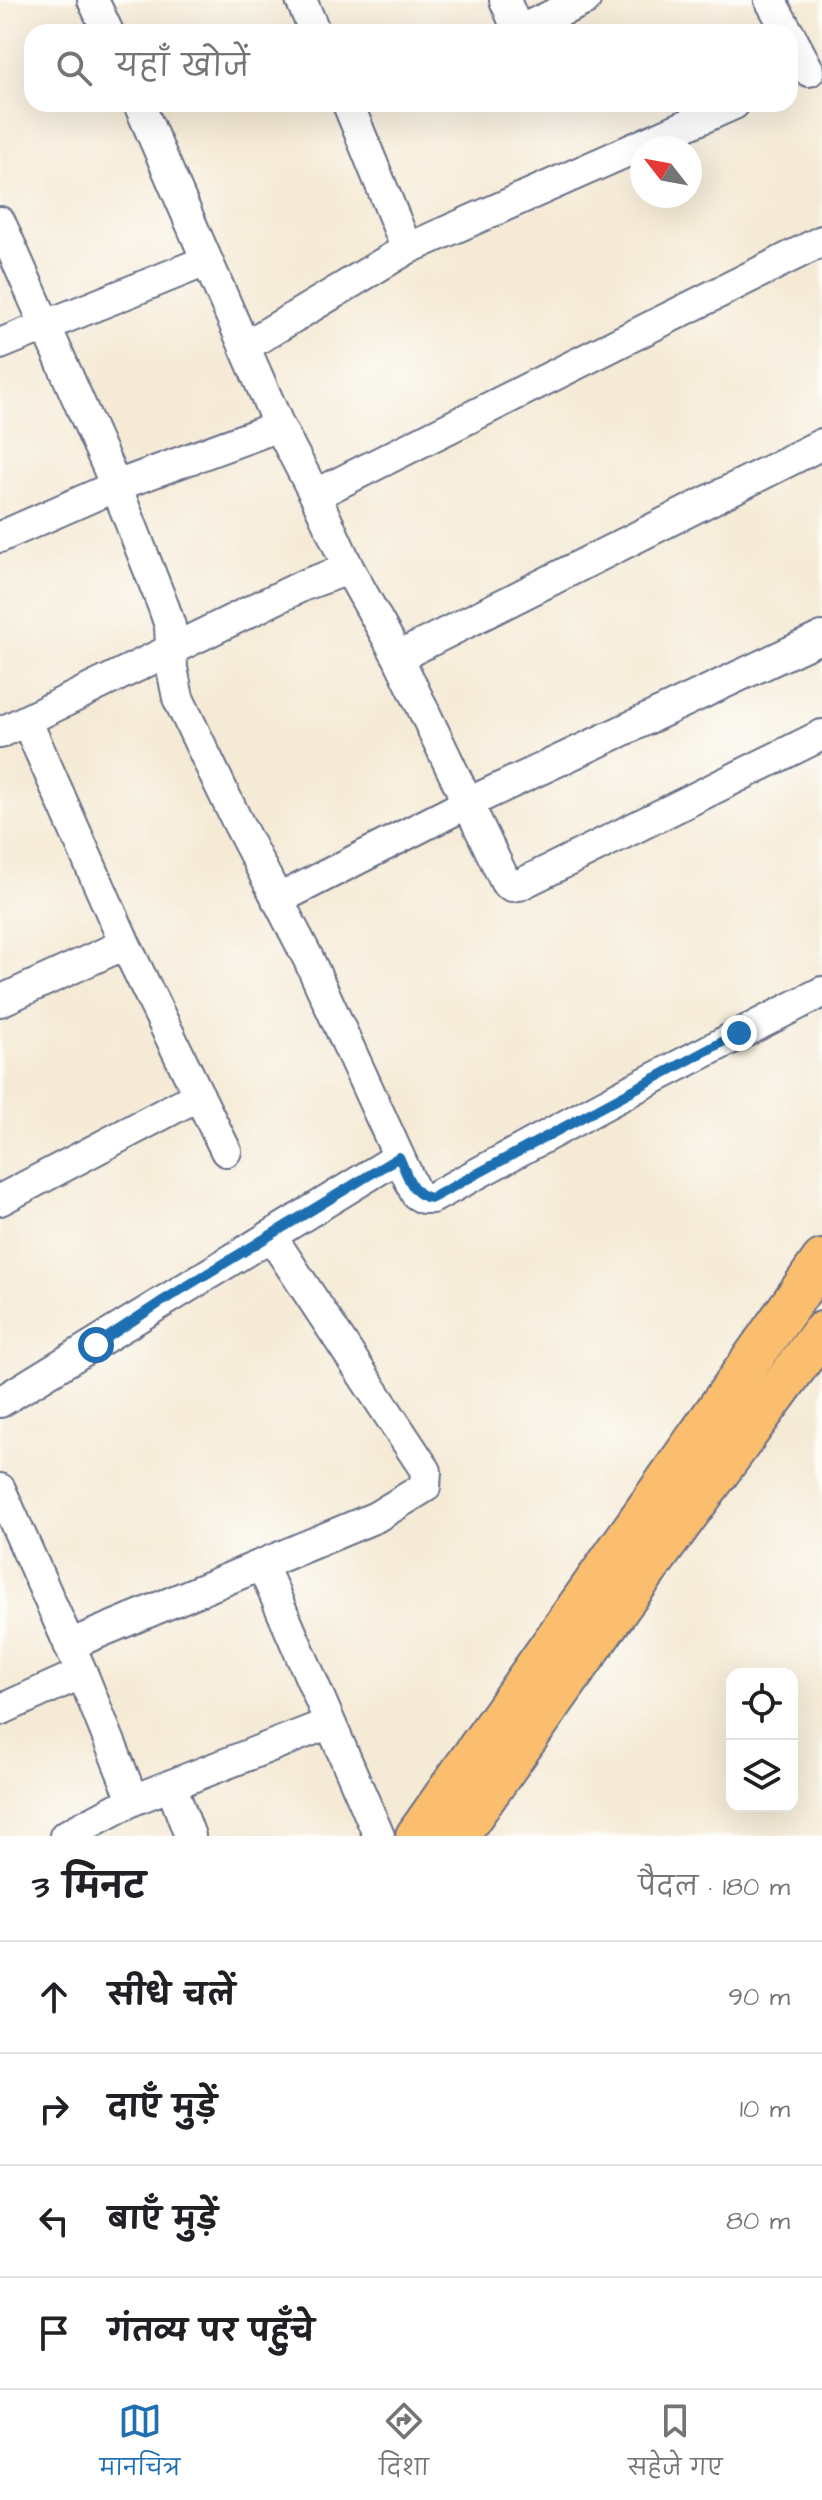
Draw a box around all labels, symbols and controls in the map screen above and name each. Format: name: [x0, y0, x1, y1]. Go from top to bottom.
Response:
search box: [24, 24, 798, 112]
icon: search: [52, 46, 96, 90]
text: यहाँ खोजें: [116, 46, 249, 88]
north arrow: [630, 136, 702, 208]
route end: [721, 1015, 757, 1051]
route start: [78, 1327, 114, 1363]
map controls: [726, 1668, 798, 1812]
button: locate: [726, 1668, 798, 1740]
button: layers: [726, 1740, 798, 1812]
text: 3 मिनट: [32, 1863, 145, 1911]
text: पैदल · 180 m: [638, 1869, 790, 1905]
icon: ahead: [32, 1975, 76, 2019]
text: सीधे चलें: [108, 1975, 235, 2017]
text: 90 m: [728, 1979, 790, 2015]
icon: right: [32, 2087, 76, 2131]
text: दाएँ मुड़ें: [108, 2087, 217, 2129]
text: 10 m: [740, 2091, 790, 2127]
icon: left: [32, 2199, 76, 2243]
text: बाएँ मुड़ें: [108, 2199, 218, 2241]
text: 80 m: [726, 2203, 790, 2239]
icon: arrive: [32, 2311, 76, 2355]
text: गंतव्य पर पहुँचे: [108, 2311, 314, 2353]
tab: मानचित्र: [99, 2399, 180, 2492]
tab: दिशा: [379, 2399, 429, 2492]
tab: सहेजे गए: [628, 2399, 723, 2492]

